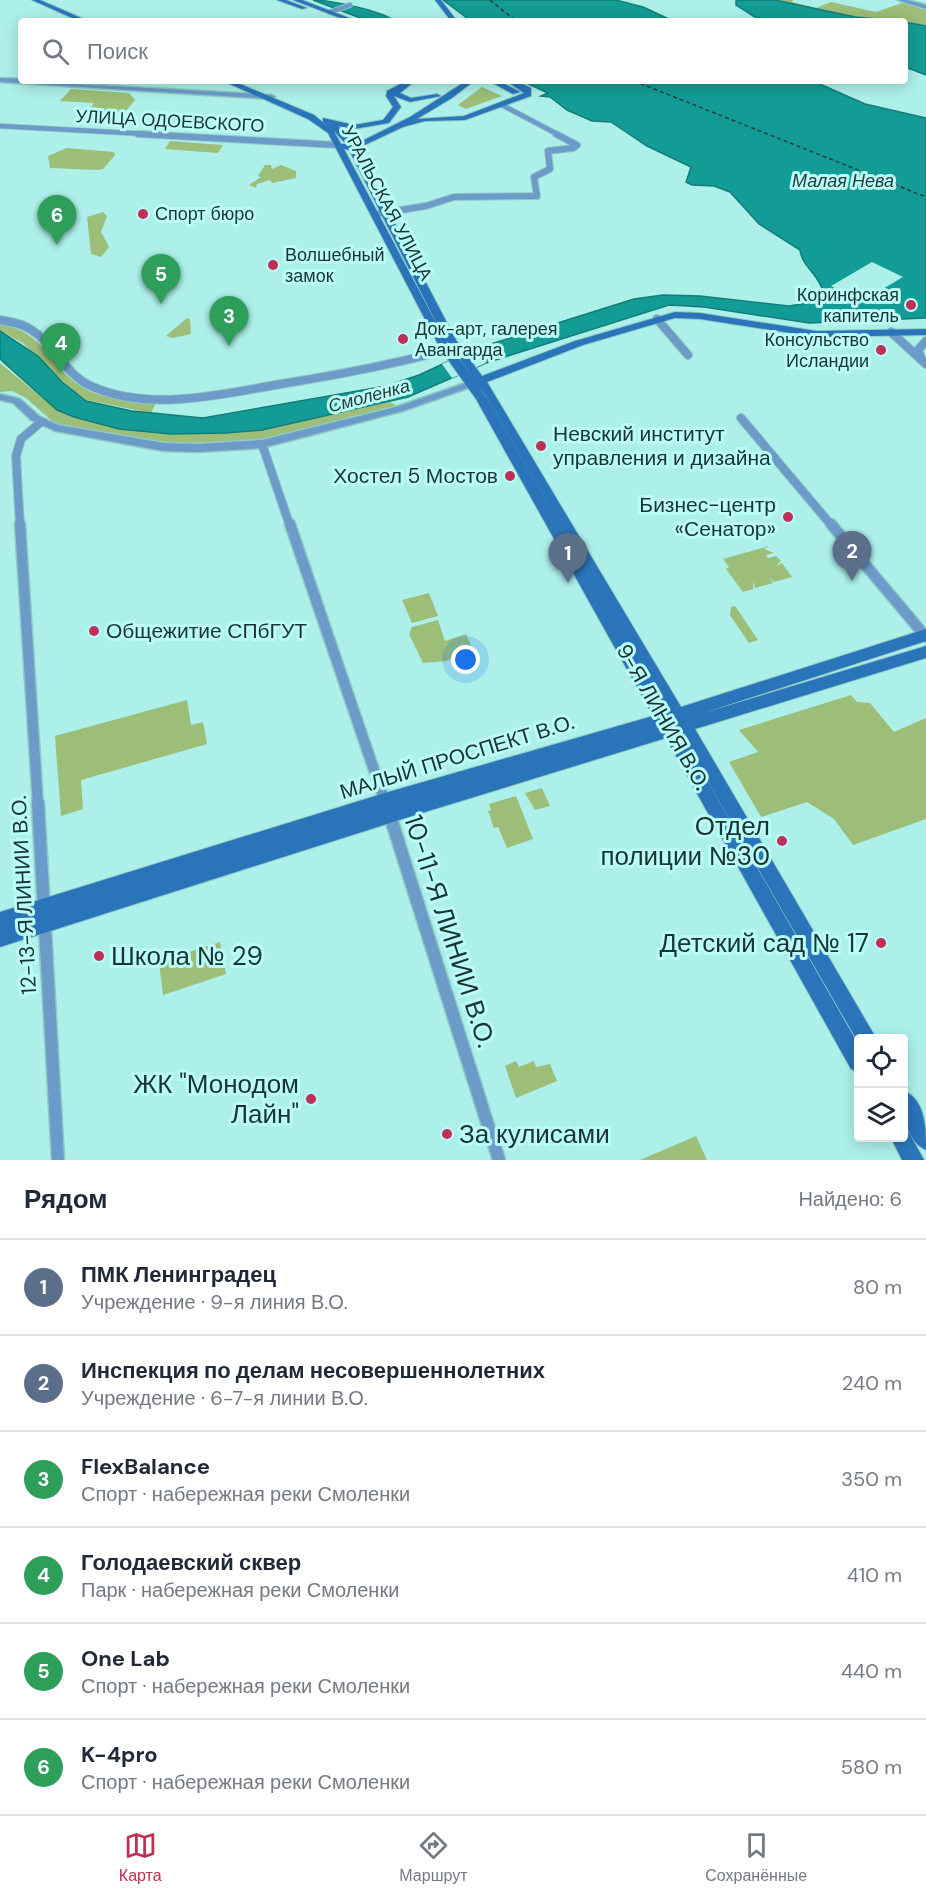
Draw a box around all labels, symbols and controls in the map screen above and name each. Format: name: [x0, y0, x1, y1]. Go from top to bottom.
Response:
search box: [18, 18, 908, 84]
icon: search: [39, 35, 72, 68]
text: Поиск: [87, 37, 148, 66]
street label: УЛИЦА ОДОЕВСКОГО: [75, 104, 265, 138]
street label: УРАЛЬСКАЯ УЛИЦА: [336, 121, 438, 285]
water label: Малая Нева: [792, 169, 894, 193]
pin: 6: [38, 196, 76, 245]
place label: Спорт бюро: [155, 202, 254, 226]
marker: Спорт бюро: [136, 207, 150, 221]
place label: Волшебный замок: [285, 243, 385, 288]
pin: 5: [142, 254, 180, 304]
marker: Волшебный замок: [266, 258, 280, 272]
place label: Коринфская капитель: [797, 283, 899, 328]
pin: 3: [210, 296, 248, 346]
marker: Коринфская капитель: [904, 298, 918, 312]
place label: Док-арт, галерея Авангарда: [415, 317, 557, 362]
pin: 4: [42, 324, 80, 373]
place label: Консульство Исландии: [764, 328, 869, 373]
marker: Док-арт, галерея Авангарда: [396, 332, 410, 346]
marker: Консульство Исландии: [874, 343, 888, 357]
water label: Смоленка: [326, 374, 412, 418]
place label: Невский институт управления и дизайна: [553, 420, 771, 472]
marker: Невский институт управления и дизайна: [534, 439, 548, 453]
place label: Хостел 5 Мостов: [333, 462, 498, 490]
marker: Хостел 5 Мостов: [503, 469, 517, 483]
place label: Бизнес-центр «Сенатор»: [639, 491, 776, 543]
marker: Бизнес-центр «Сенатор»: [781, 510, 795, 524]
pin: 2: [832, 532, 872, 581]
pin: 1: [548, 534, 588, 583]
place label: Общежитие СПбГУТ: [106, 617, 307, 645]
marker: Общежитие СПбГУТ: [87, 624, 101, 638]
street label: 9-Я ЛИНИЯ В.О.: [610, 639, 716, 795]
your location: [451, 645, 480, 674]
street label: МАЛЫЙ ПРОСПЕКТ В.О.: [336, 708, 578, 806]
street label: 12-13-Я ЛИНИИ В.О.: [5, 795, 43, 995]
place label: Отдел полиции №30: [600, 809, 770, 873]
street label: 10-11-Я ЛИНИИ В.О.: [396, 810, 504, 1052]
marker: Отдел полиции №30: [775, 834, 789, 848]
place label: Детский сад № 17: [659, 926, 869, 960]
marker: Детский сад № 17: [874, 936, 888, 950]
place label: Школа № 29: [111, 939, 263, 973]
marker: Школа № 29: [92, 949, 106, 963]
map controls: [854, 1034, 908, 1142]
button: locate: [854, 1034, 908, 1088]
place label: ЖК "Монодом Лайн": [133, 1067, 299, 1131]
button: layers: [854, 1088, 908, 1142]
marker: ЖК "Монодом Лайн": [304, 1092, 318, 1106]
place label: За кулисами: [459, 1117, 610, 1151]
marker: За кулисами: [440, 1127, 454, 1141]
text: Рядом: [24, 1182, 107, 1216]
text: Найдено: 6: [798, 1186, 902, 1212]
text: ПМК Ленинградец: [81, 1260, 276, 1289]
text: 1: [40, 1274, 47, 1300]
text: 80 m: [853, 1274, 902, 1300]
text: Учреждение · 9-я линия В.О.: [81, 1289, 348, 1315]
text: Инспекция по делам несовершеннолетних: [81, 1356, 545, 1385]
text: 2: [38, 1370, 49, 1396]
text: 240 m: [842, 1370, 902, 1396]
text: Учреждение · 6-7-я линии В.О.: [81, 1385, 368, 1411]
text: FlexBalance: [81, 1452, 210, 1481]
text: 3: [37, 1466, 50, 1492]
text: 350 m: [841, 1466, 902, 1492]
text: Спорт · набережная реки Смоленки: [81, 1481, 410, 1507]
text: Голодаевский сквер: [81, 1548, 301, 1577]
text: 4: [37, 1562, 50, 1588]
text: 410 m: [847, 1562, 902, 1588]
text: Парк · набережная реки Смоленки: [81, 1577, 399, 1603]
text: One Lab: [81, 1644, 170, 1673]
text: 5: [37, 1658, 50, 1684]
text: 440 m: [841, 1658, 902, 1684]
text: Спорт · набережная реки Смоленки: [81, 1673, 410, 1699]
text: K-4pro: [81, 1740, 158, 1769]
text: 6: [37, 1754, 50, 1780]
text: 580 m: [841, 1754, 902, 1780]
text: Спорт · набережная реки Смоленки: [81, 1769, 410, 1795]
tab: Карта: [119, 1829, 162, 1886]
tab: Маршрут: [399, 1829, 468, 1886]
tab: Сохранённые: [705, 1829, 807, 1886]

